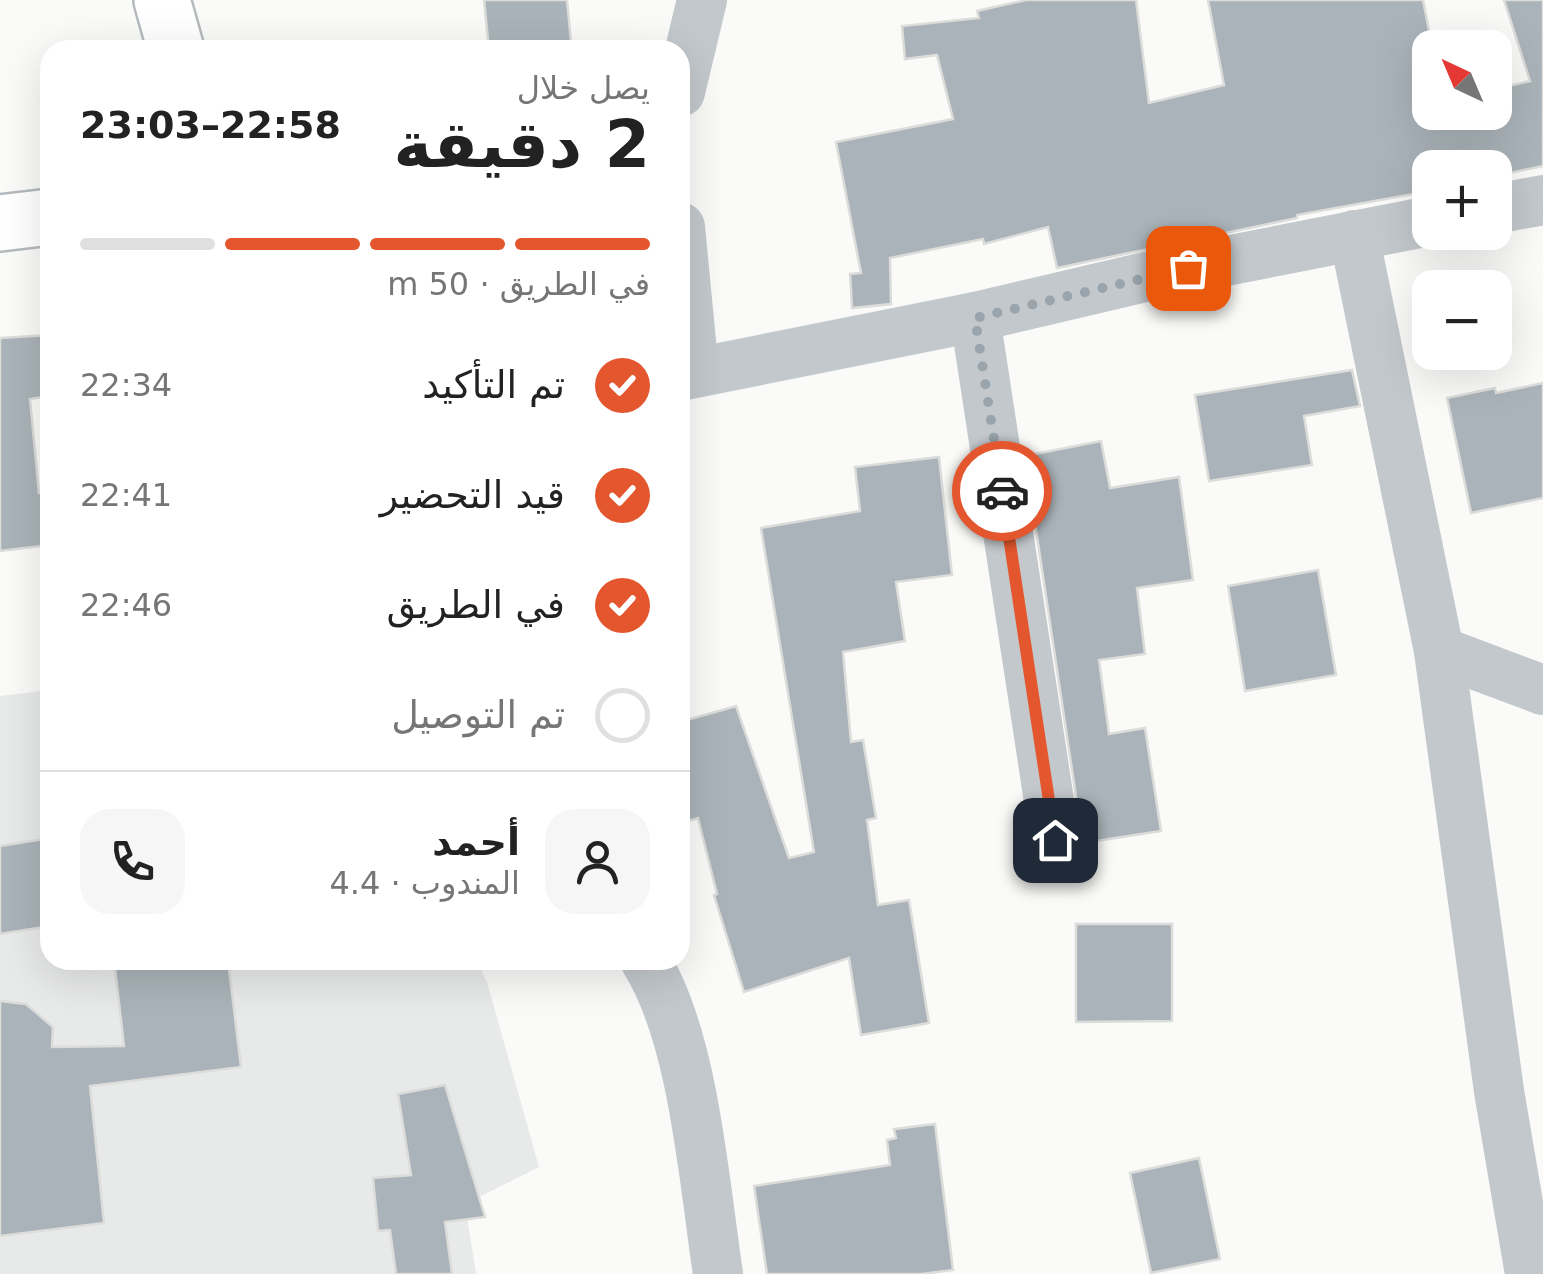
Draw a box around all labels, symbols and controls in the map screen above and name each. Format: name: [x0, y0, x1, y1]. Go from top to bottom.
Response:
north arrow: [1412, 30, 1512, 130]
map controls: [1412, 30, 1512, 370]
text: يصل خلال: [517, 69, 650, 107]
text: 22:58–23:03: [80, 103, 341, 147]
text: 2 دقيقة: [393, 107, 650, 182]
button: +: [1412, 150, 1512, 250]
pin: [1146, 226, 1231, 311]
icon: bag: [1161, 241, 1216, 296]
text: في الطريق · 50 m: [387, 265, 650, 303]
button: −: [1412, 270, 1512, 370]
icon: check: [595, 358, 650, 413]
text: تم التأكيد: [422, 363, 565, 407]
text: 22:34: [80, 366, 172, 404]
courier: [952, 441, 1052, 541]
icon: car: [975, 464, 1030, 519]
icon: check: [595, 468, 650, 523]
text: قيد التحضير: [380, 473, 565, 517]
text: 22:41: [80, 476, 172, 514]
icon: check: [595, 578, 650, 633]
text: في الطريق: [387, 583, 565, 627]
text: 22:46: [80, 586, 172, 624]
text: تم التوصيل: [391, 693, 565, 737]
pin: [1013, 798, 1098, 883]
button: phone: [80, 809, 185, 914]
button: person: [545, 809, 650, 914]
icon: home: [1028, 813, 1083, 868]
text: أحمد: [432, 820, 520, 864]
text: المندوب · 4.4: [329, 864, 520, 902]

